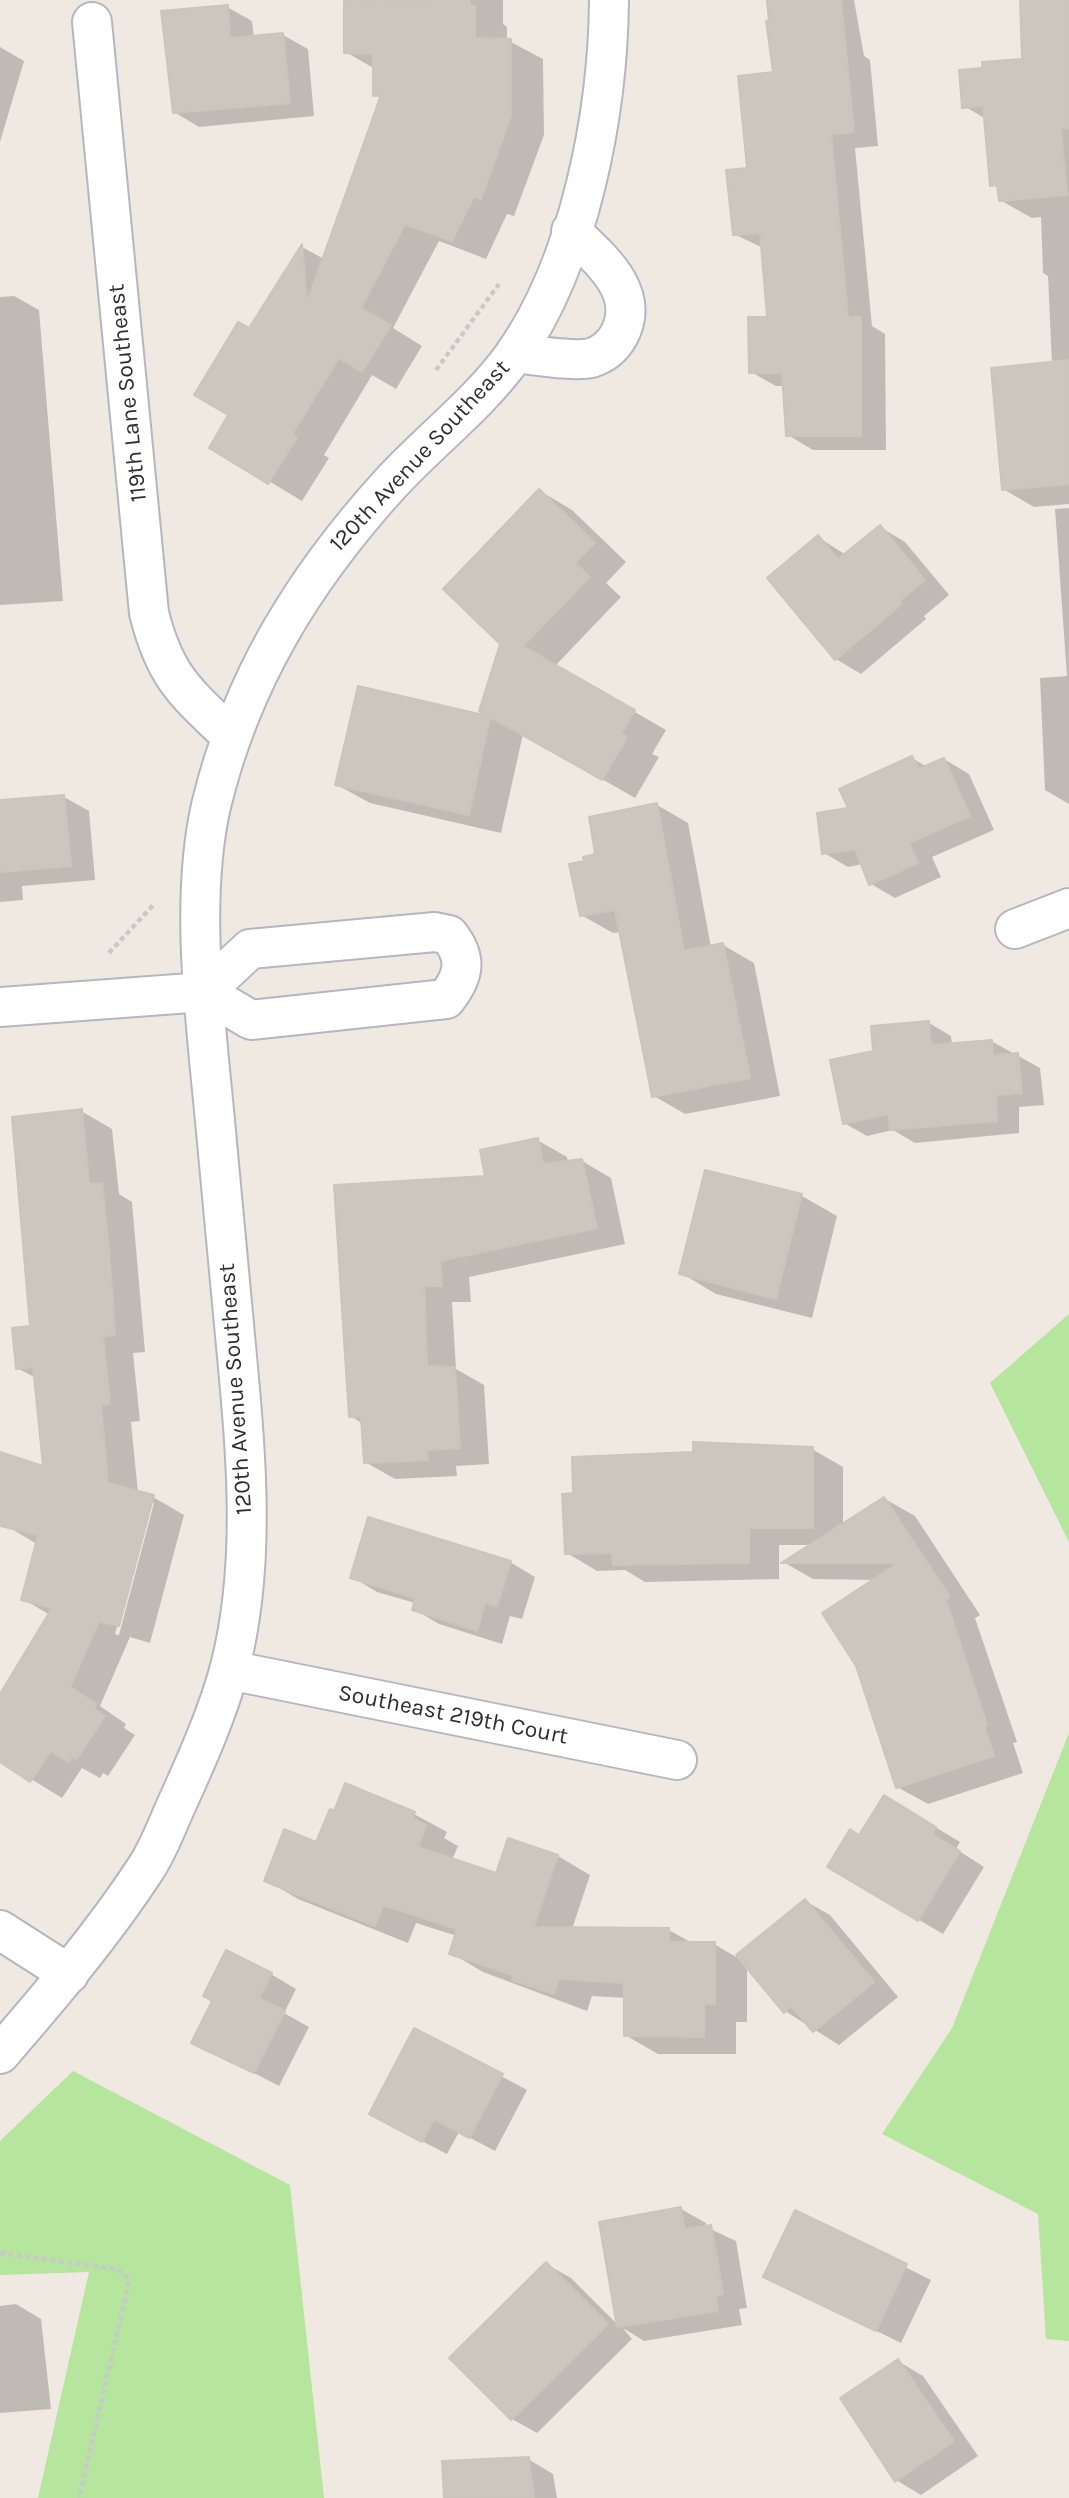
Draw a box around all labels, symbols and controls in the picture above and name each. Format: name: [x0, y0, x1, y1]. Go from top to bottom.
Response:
street label: 119th Lane Southeast: [103, 283, 153, 503]
street label: 120th Avenue Southeast: [324, 354, 516, 558]
street label: 120th Avenue Southeast: [213, 1262, 259, 1516]
street label: Southeast 219th Court: [336, 1679, 570, 1751]

